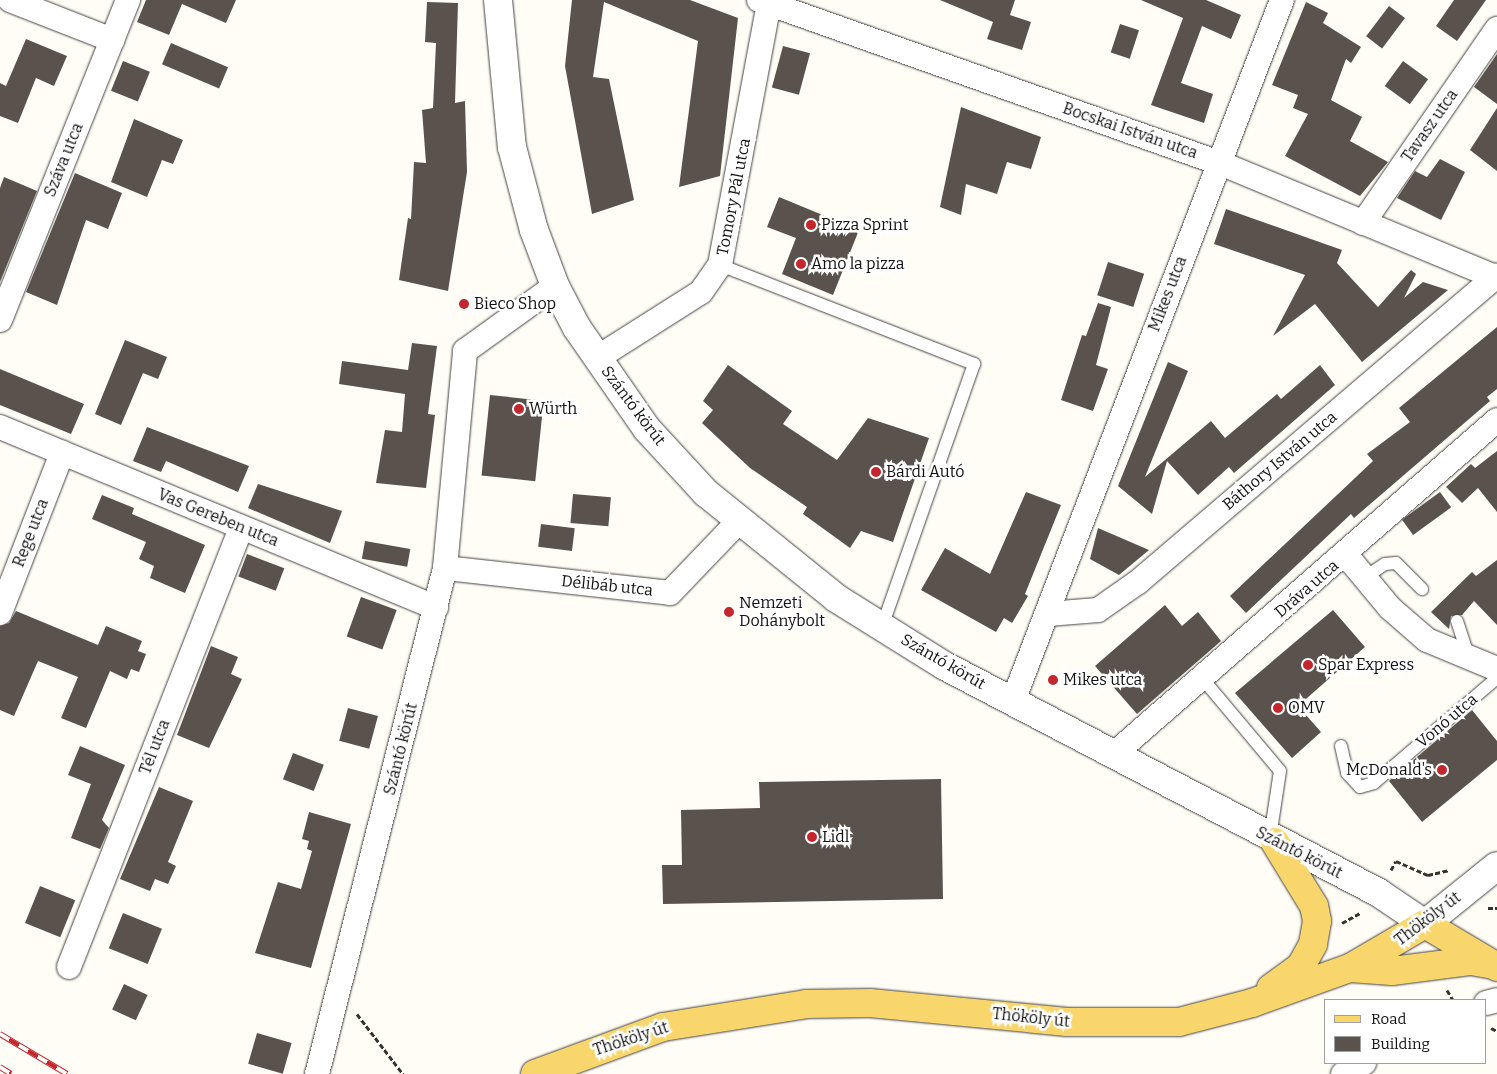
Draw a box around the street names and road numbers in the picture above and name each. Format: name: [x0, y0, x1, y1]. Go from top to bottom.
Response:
street label: Tavasz utca: [1398, 86, 1462, 166]
street label: Bocskai István utca: [1060, 99, 1200, 163]
street label: Száva utca: [41, 120, 87, 200]
street label: Tomory Pál utca: [713, 137, 755, 257]
street label: Mikes utca: [1145, 254, 1191, 334]
street label: Szántó körút: [597, 362, 669, 450]
street label: Báthory István utca: [1219, 408, 1341, 514]
street label: Vas Gereben utca: [155, 485, 281, 551]
street label: Rege utca: [9, 496, 53, 570]
street label: Dráva utca: [1271, 556, 1343, 622]
street label: Délibáb utca: [560, 572, 654, 600]
street label: Szántó körút: [897, 630, 989, 694]
street label: Vonó utca: [1413, 690, 1481, 752]
street label: Szántó körút: [380, 701, 422, 797]
street label: Tél utca: [136, 717, 174, 777]
street label: Szántó körút: [1253, 823, 1345, 883]
street label: Thököly út: [1391, 888, 1465, 950]
street label: Thököly út: [991, 1004, 1071, 1032]
street label: Thököly út: [591, 1018, 671, 1060]

